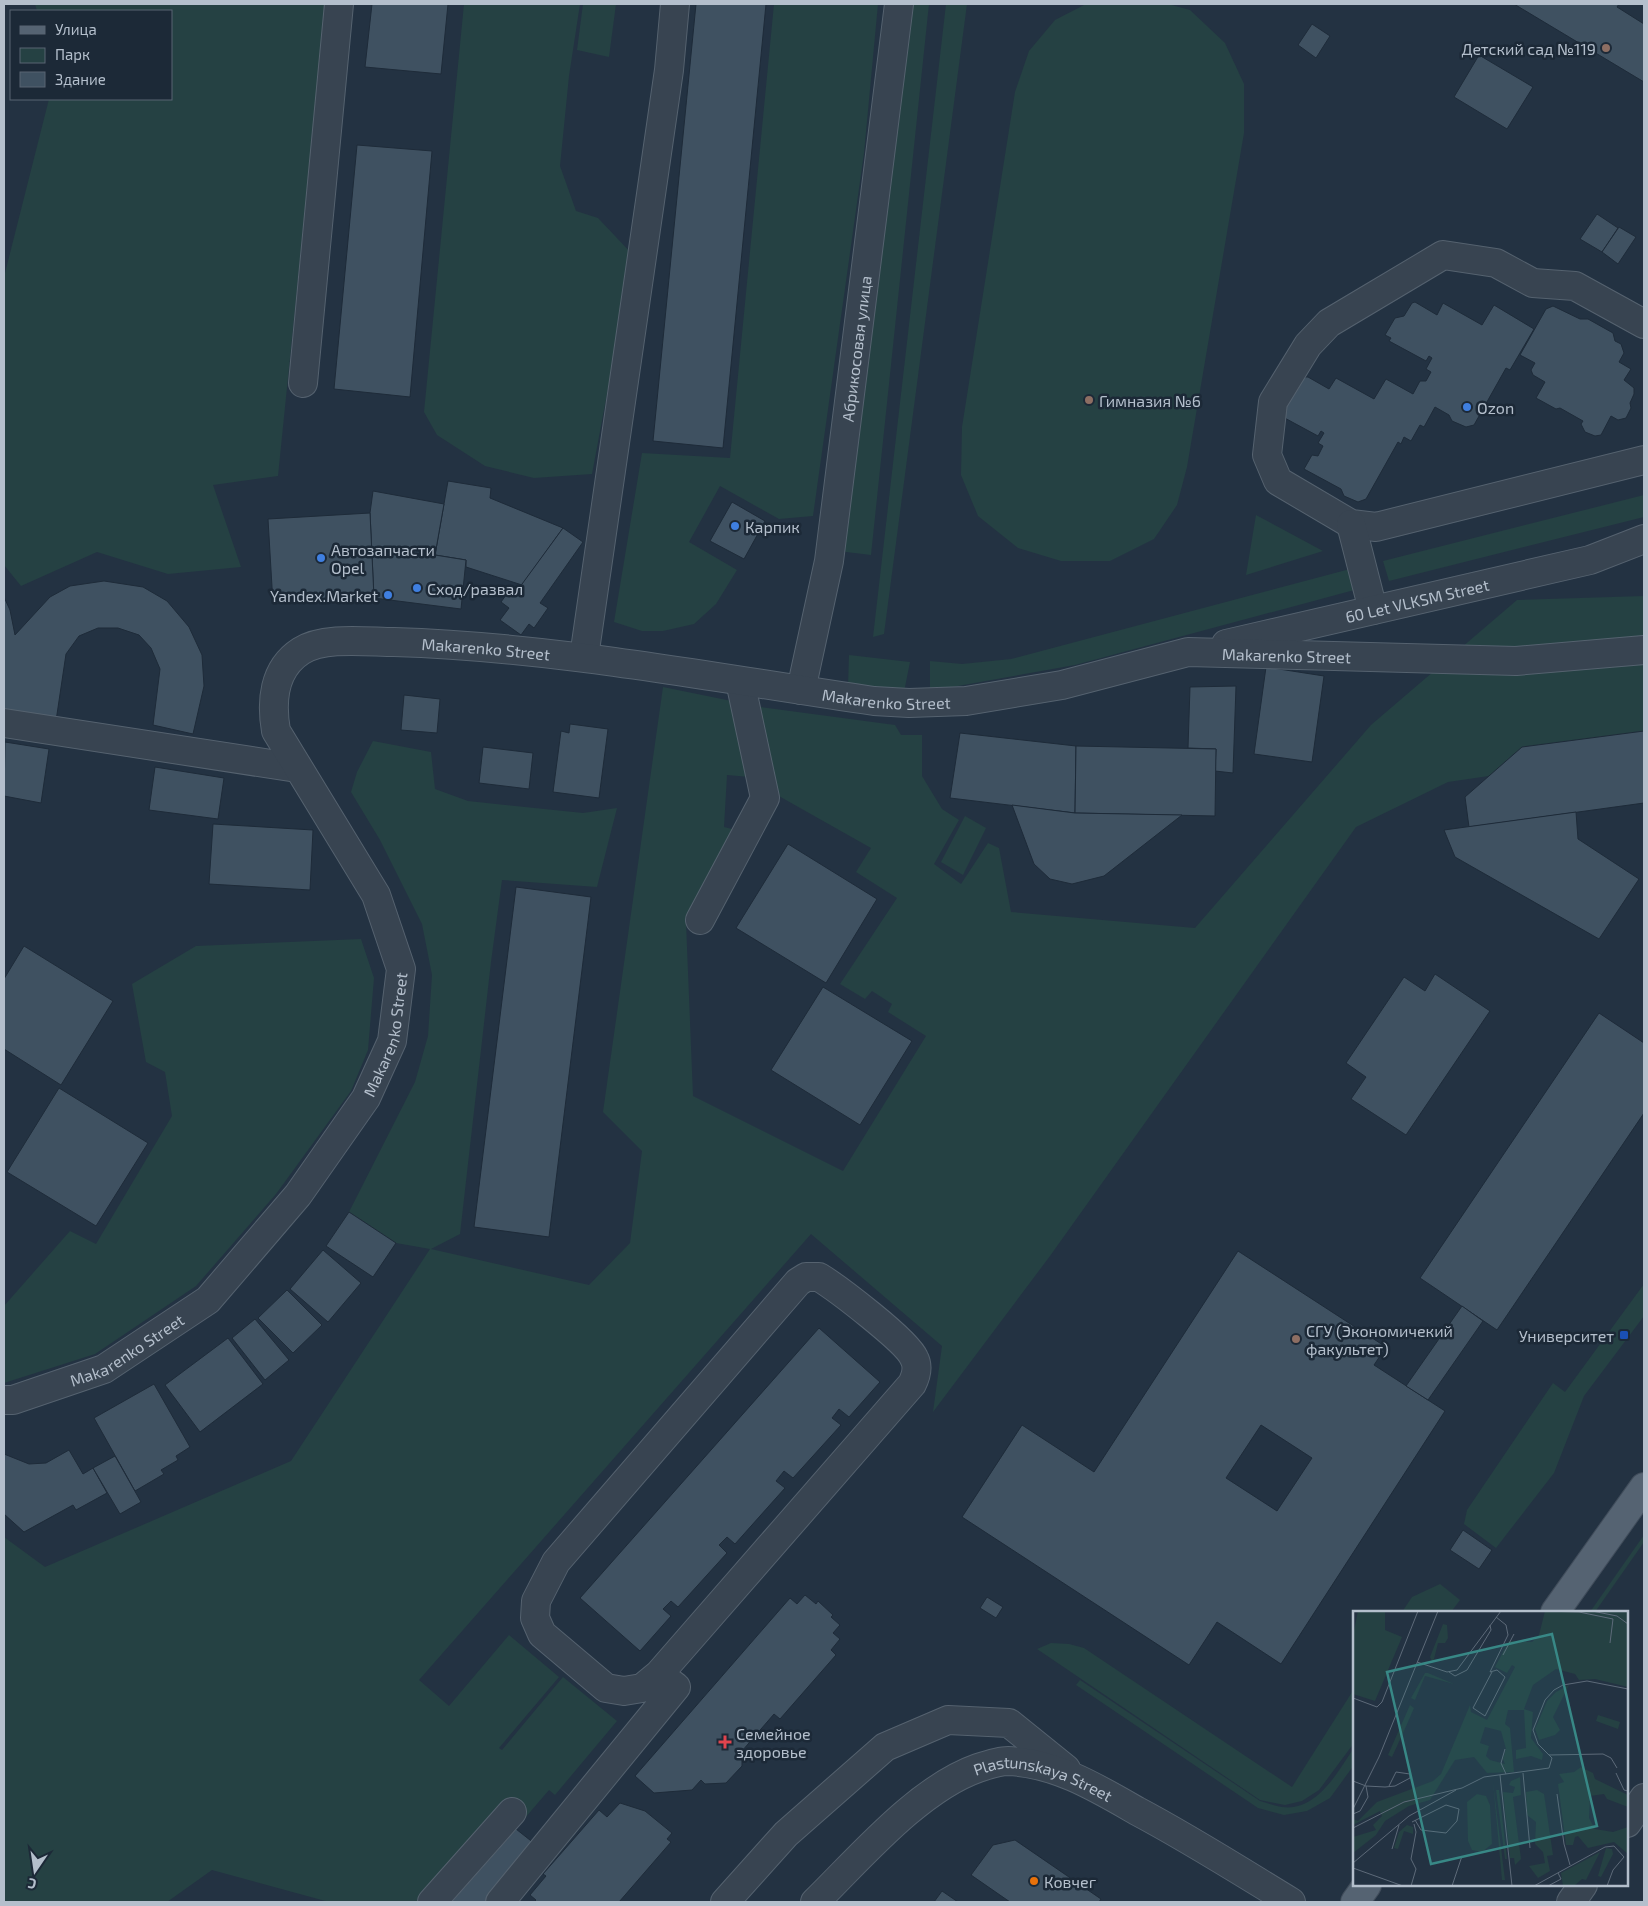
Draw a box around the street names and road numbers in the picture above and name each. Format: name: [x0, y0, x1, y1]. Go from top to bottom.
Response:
street label: Абрикосовая улица: [837, 274, 874, 423]
street label: 60 Let VLKSM Street: [1343, 574, 1491, 626]
street label: Makarenko Street: [421, 634, 551, 663]
street label: Makarenko Street: [1222, 643, 1351, 666]
street label: Makarenko Street: [821, 684, 951, 713]
street label: Makarenko Street: [359, 971, 410, 1099]
street label: Makarenko Street: [67, 1309, 187, 1389]
street label: Plastunskaya Street: [971, 1751, 1116, 1805]

